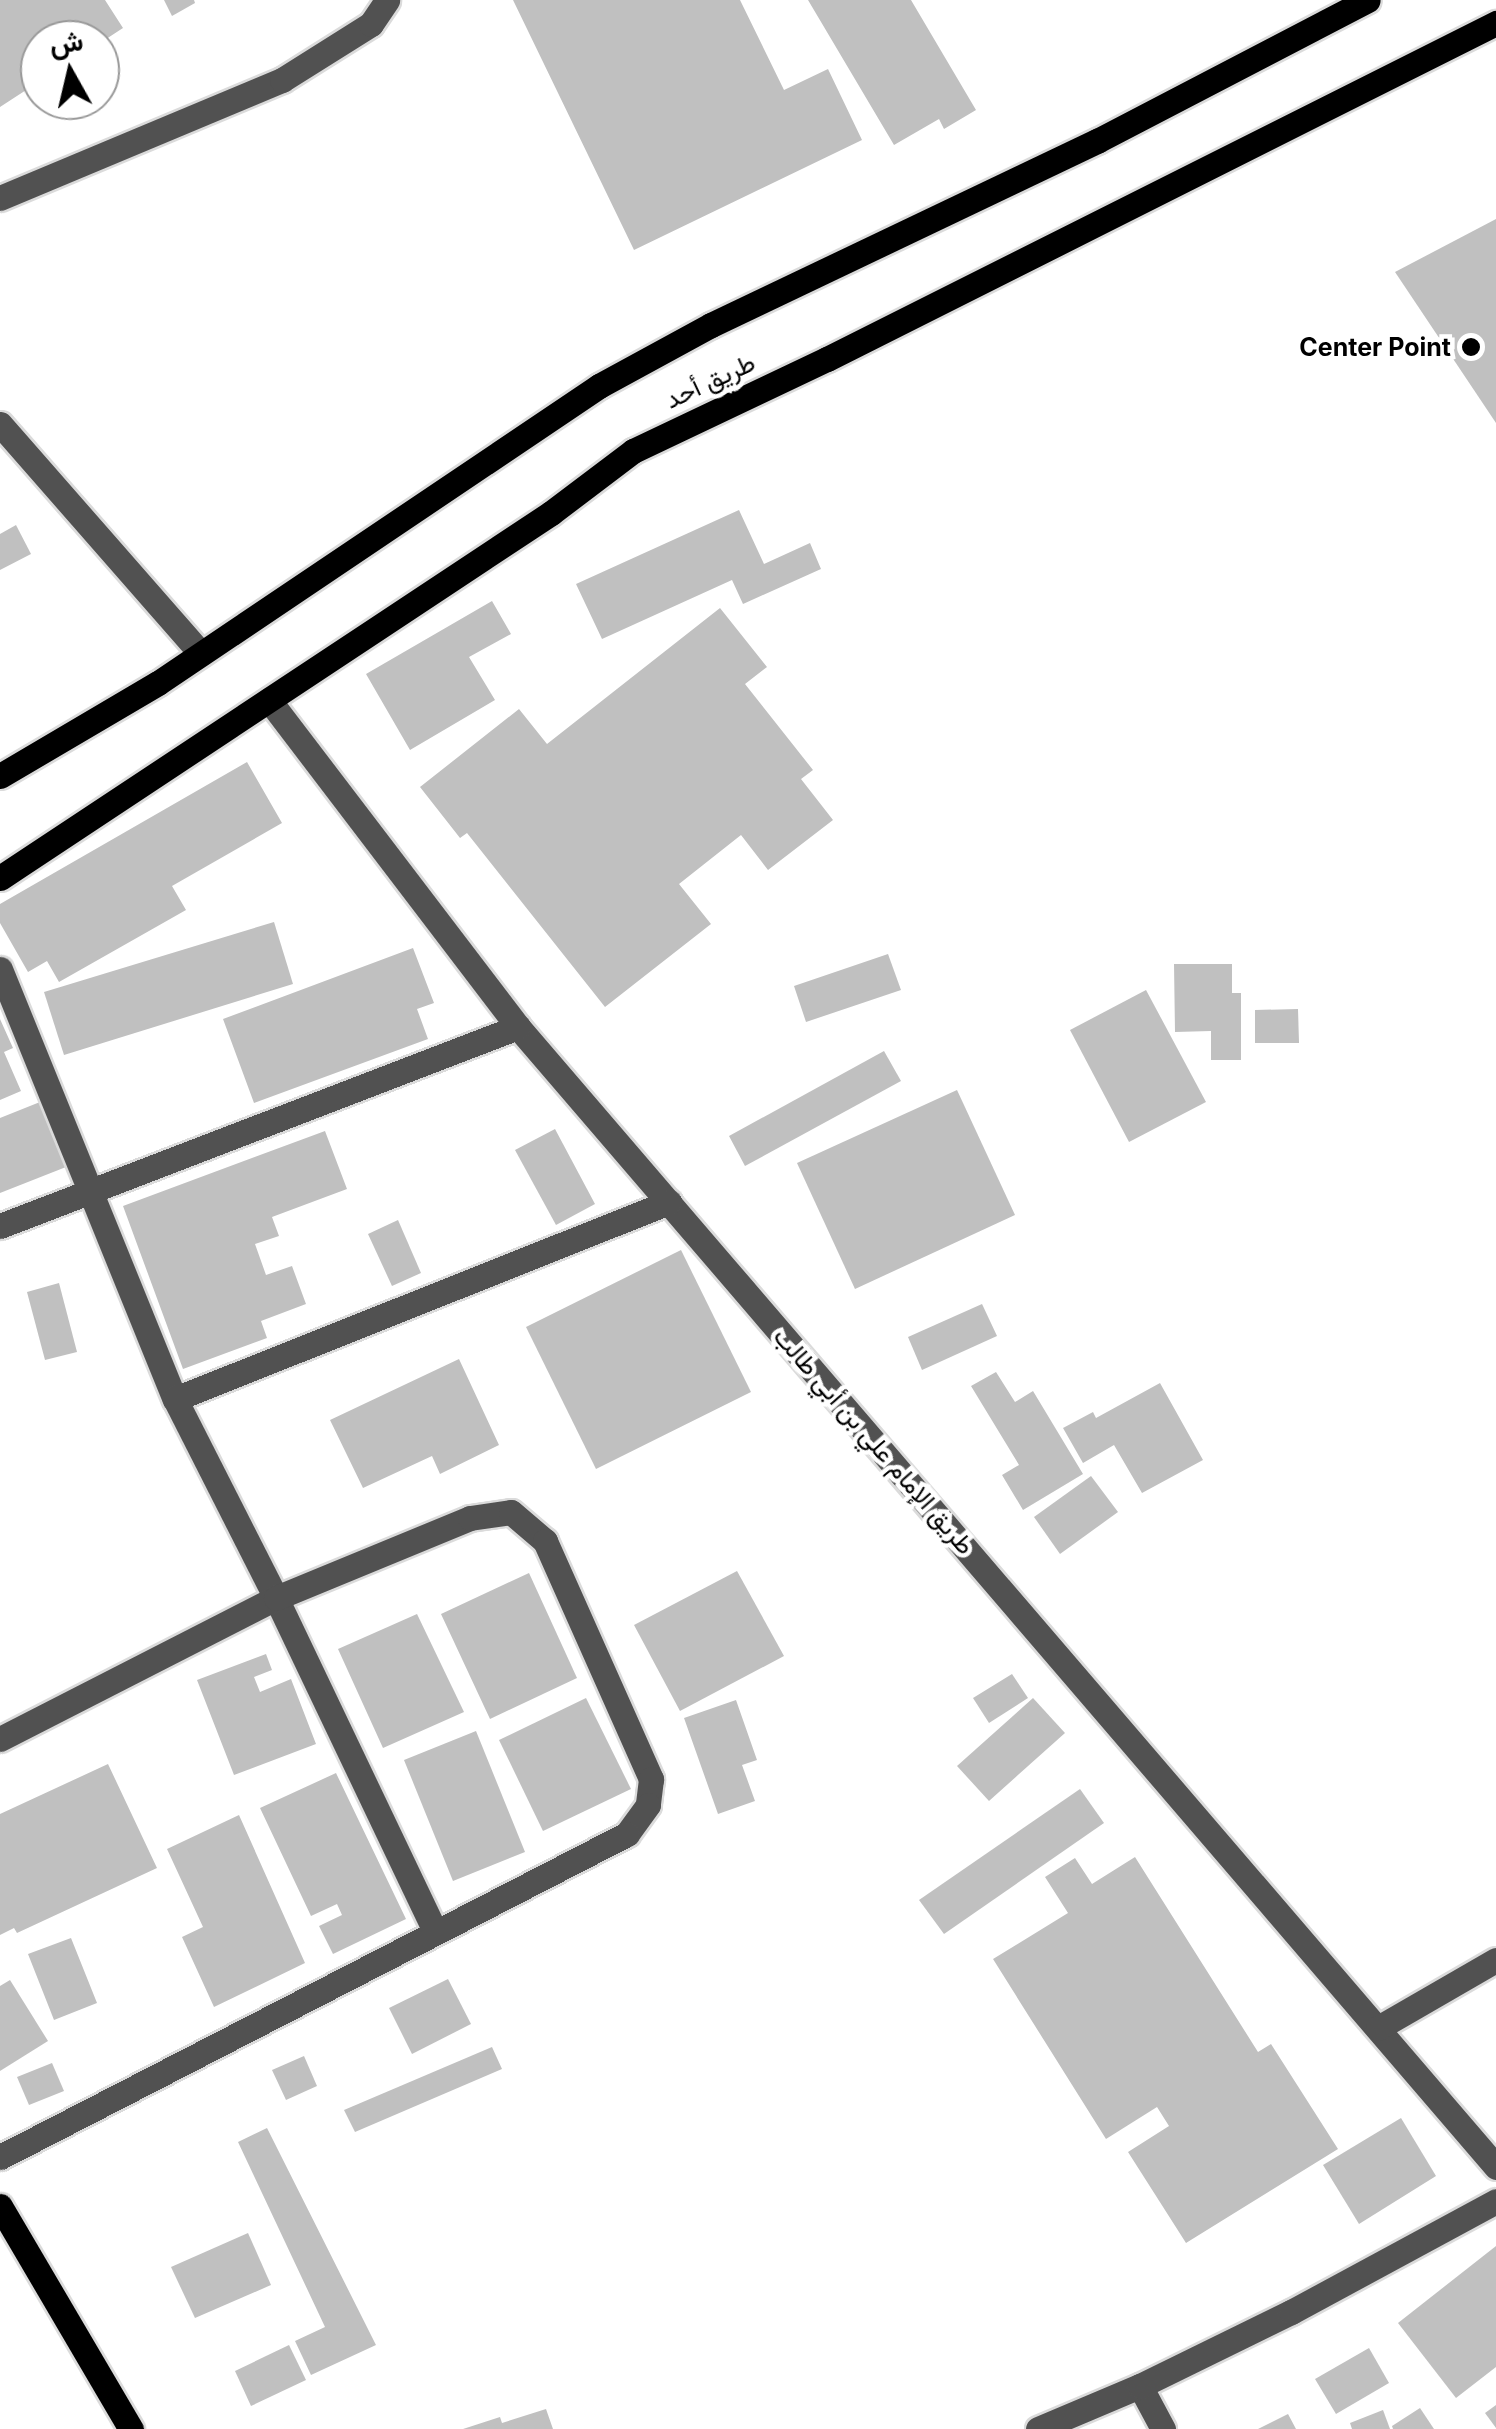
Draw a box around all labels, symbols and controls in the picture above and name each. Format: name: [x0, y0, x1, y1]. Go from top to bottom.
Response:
north arrow: [20, 20, 120, 120]
text: ش: [47, 23, 85, 61]
place label: Center Point: [1299, 332, 1451, 362]
marker: Center Point: [1460, 336, 1482, 358]
street label: طريق أحد: [660, 347, 760, 415]
street label: طريق الإمام علي بن أبي طالب: [767, 1322, 981, 1560]

